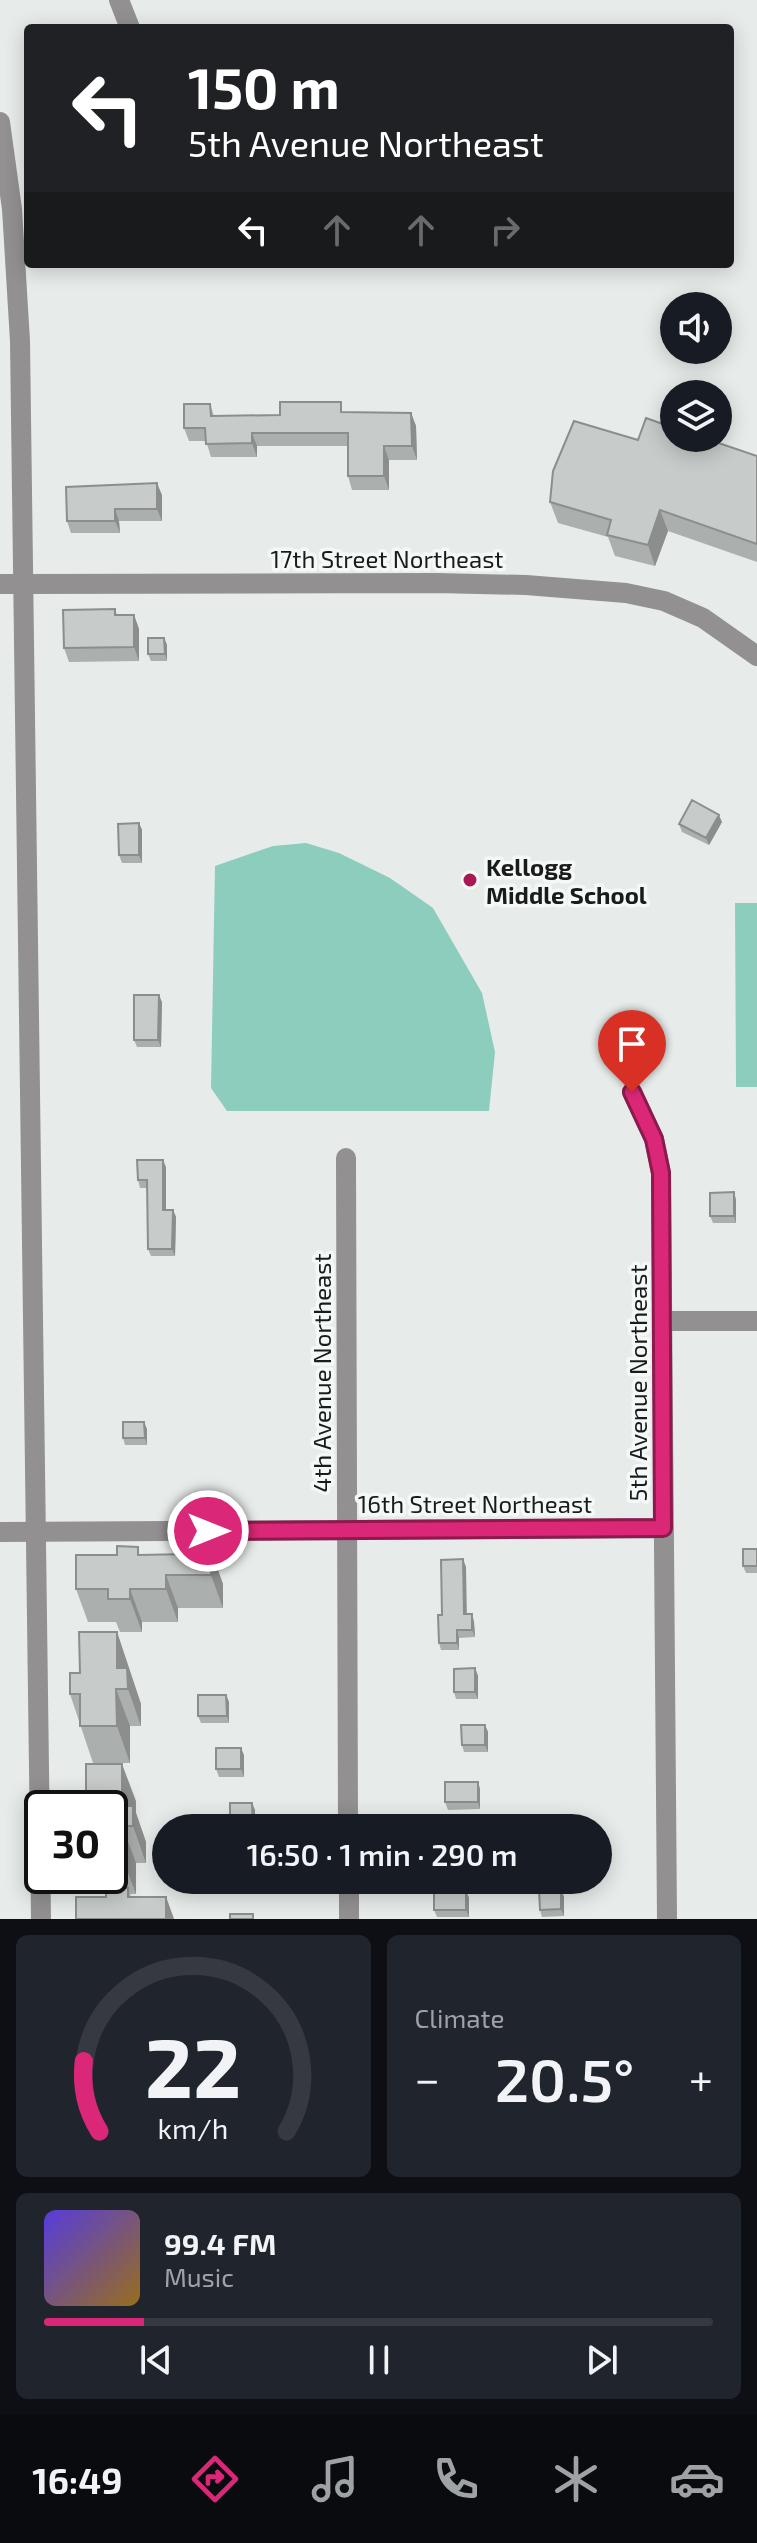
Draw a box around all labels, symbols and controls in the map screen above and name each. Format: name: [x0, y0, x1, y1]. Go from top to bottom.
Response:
text: 150 m: [188, 53, 340, 120]
icon: left: [56, 56, 160, 160]
text: 5th Avenue Northeast: [188, 121, 544, 164]
icon: left: [231, 208, 275, 252]
icon: ahead: [315, 208, 359, 252]
icon: ahead: [399, 208, 443, 252]
icon: right: [483, 208, 527, 252]
map controls: [660, 292, 732, 452]
button: sound: [660, 292, 732, 364]
button: layers: [660, 380, 732, 452]
street label: 17th Street Northeast: [271, 544, 504, 573]
place label: Kellogg Middle School: [486, 852, 647, 909]
marker: Kellogg Middle School: [461, 871, 479, 889]
pin: [598, 1010, 666, 1092]
icon: arrive: [610, 1022, 654, 1066]
street label: 4th Avenue Northeast: [307, 1253, 336, 1493]
street label: 5th Avenue Northeast: [623, 1264, 652, 1502]
position arrow: [166, 1489, 250, 1573]
street label: 16th Street Northeast: [358, 1489, 592, 1518]
speed limit sign: 30: [24, 1790, 128, 1894]
text: 16:50 · 1 min · 290 m: [247, 1836, 517, 1872]
text: Climate: [415, 2002, 504, 2033]
text: 22: [145, 2015, 242, 2115]
text: 20.5°: [495, 2042, 634, 2114]
text: −: [415, 2051, 440, 2104]
text: +: [689, 2051, 713, 2104]
text: km/h: [158, 2110, 229, 2145]
text: 99.4 FM: [164, 2225, 276, 2261]
text: Music: [164, 2261, 234, 2292]
icon: previous: [134, 2338, 178, 2382]
icon: pause: [357, 2338, 401, 2382]
icon: next: [580, 2338, 624, 2382]
icon: directions: [187, 2451, 243, 2507]
icon: music: [307, 2451, 363, 2507]
icon: phone: [428, 2451, 484, 2507]
icon: climate: [548, 2451, 604, 2507]
icon: car: [669, 2451, 725, 2507]
text: 16:49: [32, 2458, 122, 2501]

